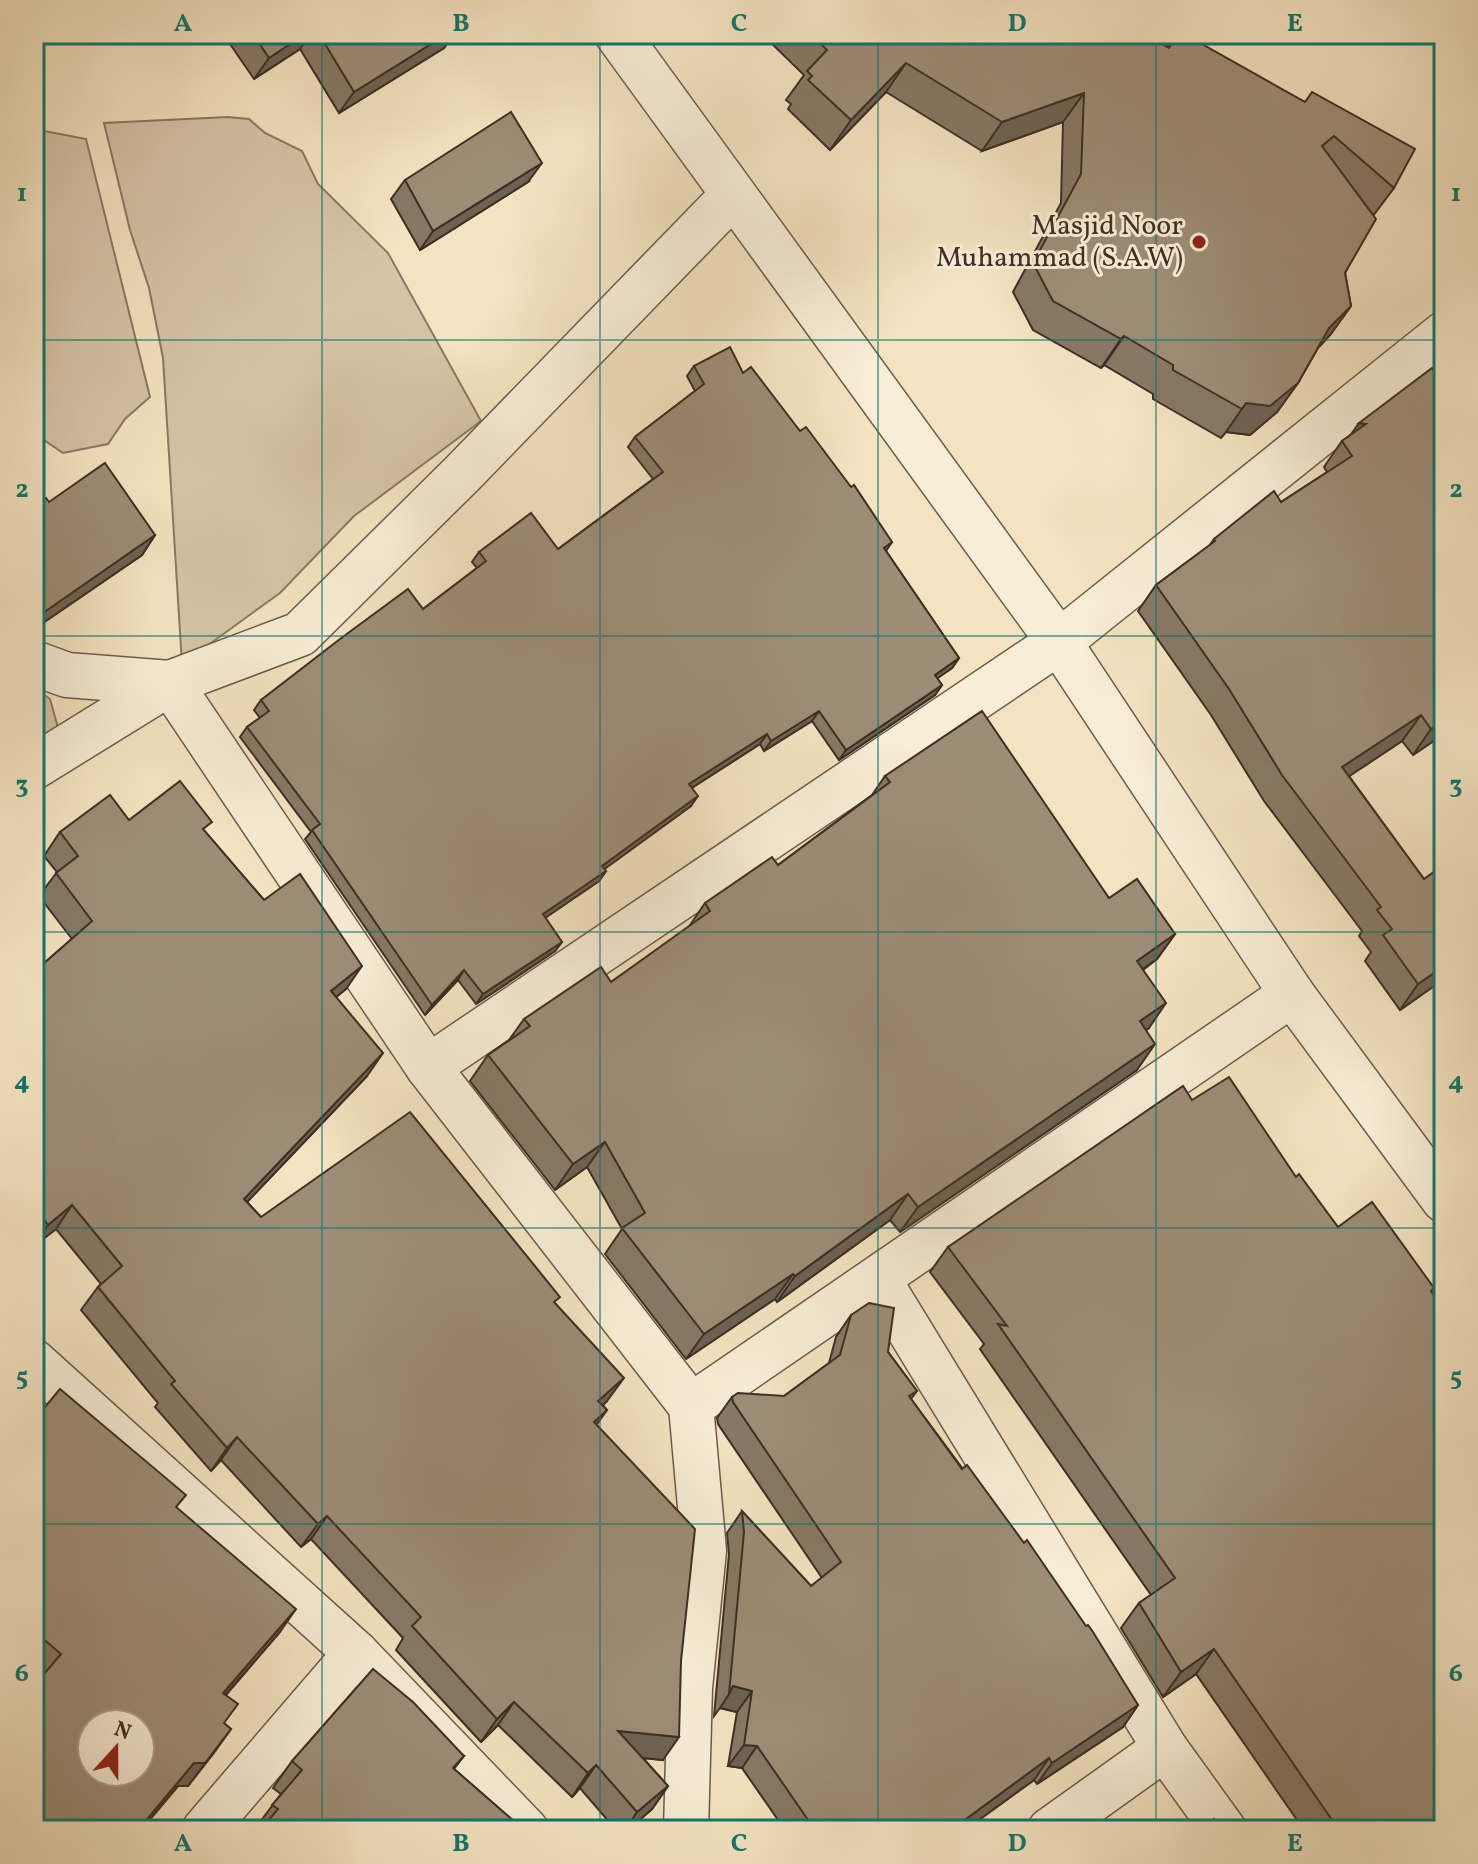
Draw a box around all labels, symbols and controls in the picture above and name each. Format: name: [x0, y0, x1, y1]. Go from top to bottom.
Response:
text: A: [174, 6, 193, 42]
text: B: [452, 6, 470, 42]
text: C: [731, 6, 747, 42]
text: D: [1007, 6, 1027, 42]
text: E: [1287, 6, 1303, 42]
text: 1: [17, 176, 27, 212]
text: 1: [1451, 176, 1461, 212]
place label: Masjid Noor Muhammad (S.A.W): [936, 207, 1183, 278]
marker: Masjid Noor Muhammad (S.A.W): [1190, 233, 1208, 251]
text: 2: [15, 472, 29, 508]
text: 2: [1449, 472, 1463, 508]
text: 3: [15, 768, 29, 804]
text: 3: [1449, 768, 1463, 804]
text: 4: [14, 1064, 30, 1100]
text: 4: [1448, 1064, 1464, 1100]
text: 5: [16, 1360, 28, 1396]
text: 5: [1450, 1360, 1462, 1396]
text: 6: [15, 1656, 29, 1692]
text: 6: [1449, 1656, 1463, 1692]
north arrow: [76, 1708, 156, 1788]
text: N: [109, 1714, 135, 1749]
text: A: [174, 1826, 193, 1862]
text: B: [452, 1826, 470, 1862]
text: C: [731, 1826, 747, 1862]
text: D: [1007, 1826, 1027, 1862]
text: E: [1287, 1826, 1303, 1862]

